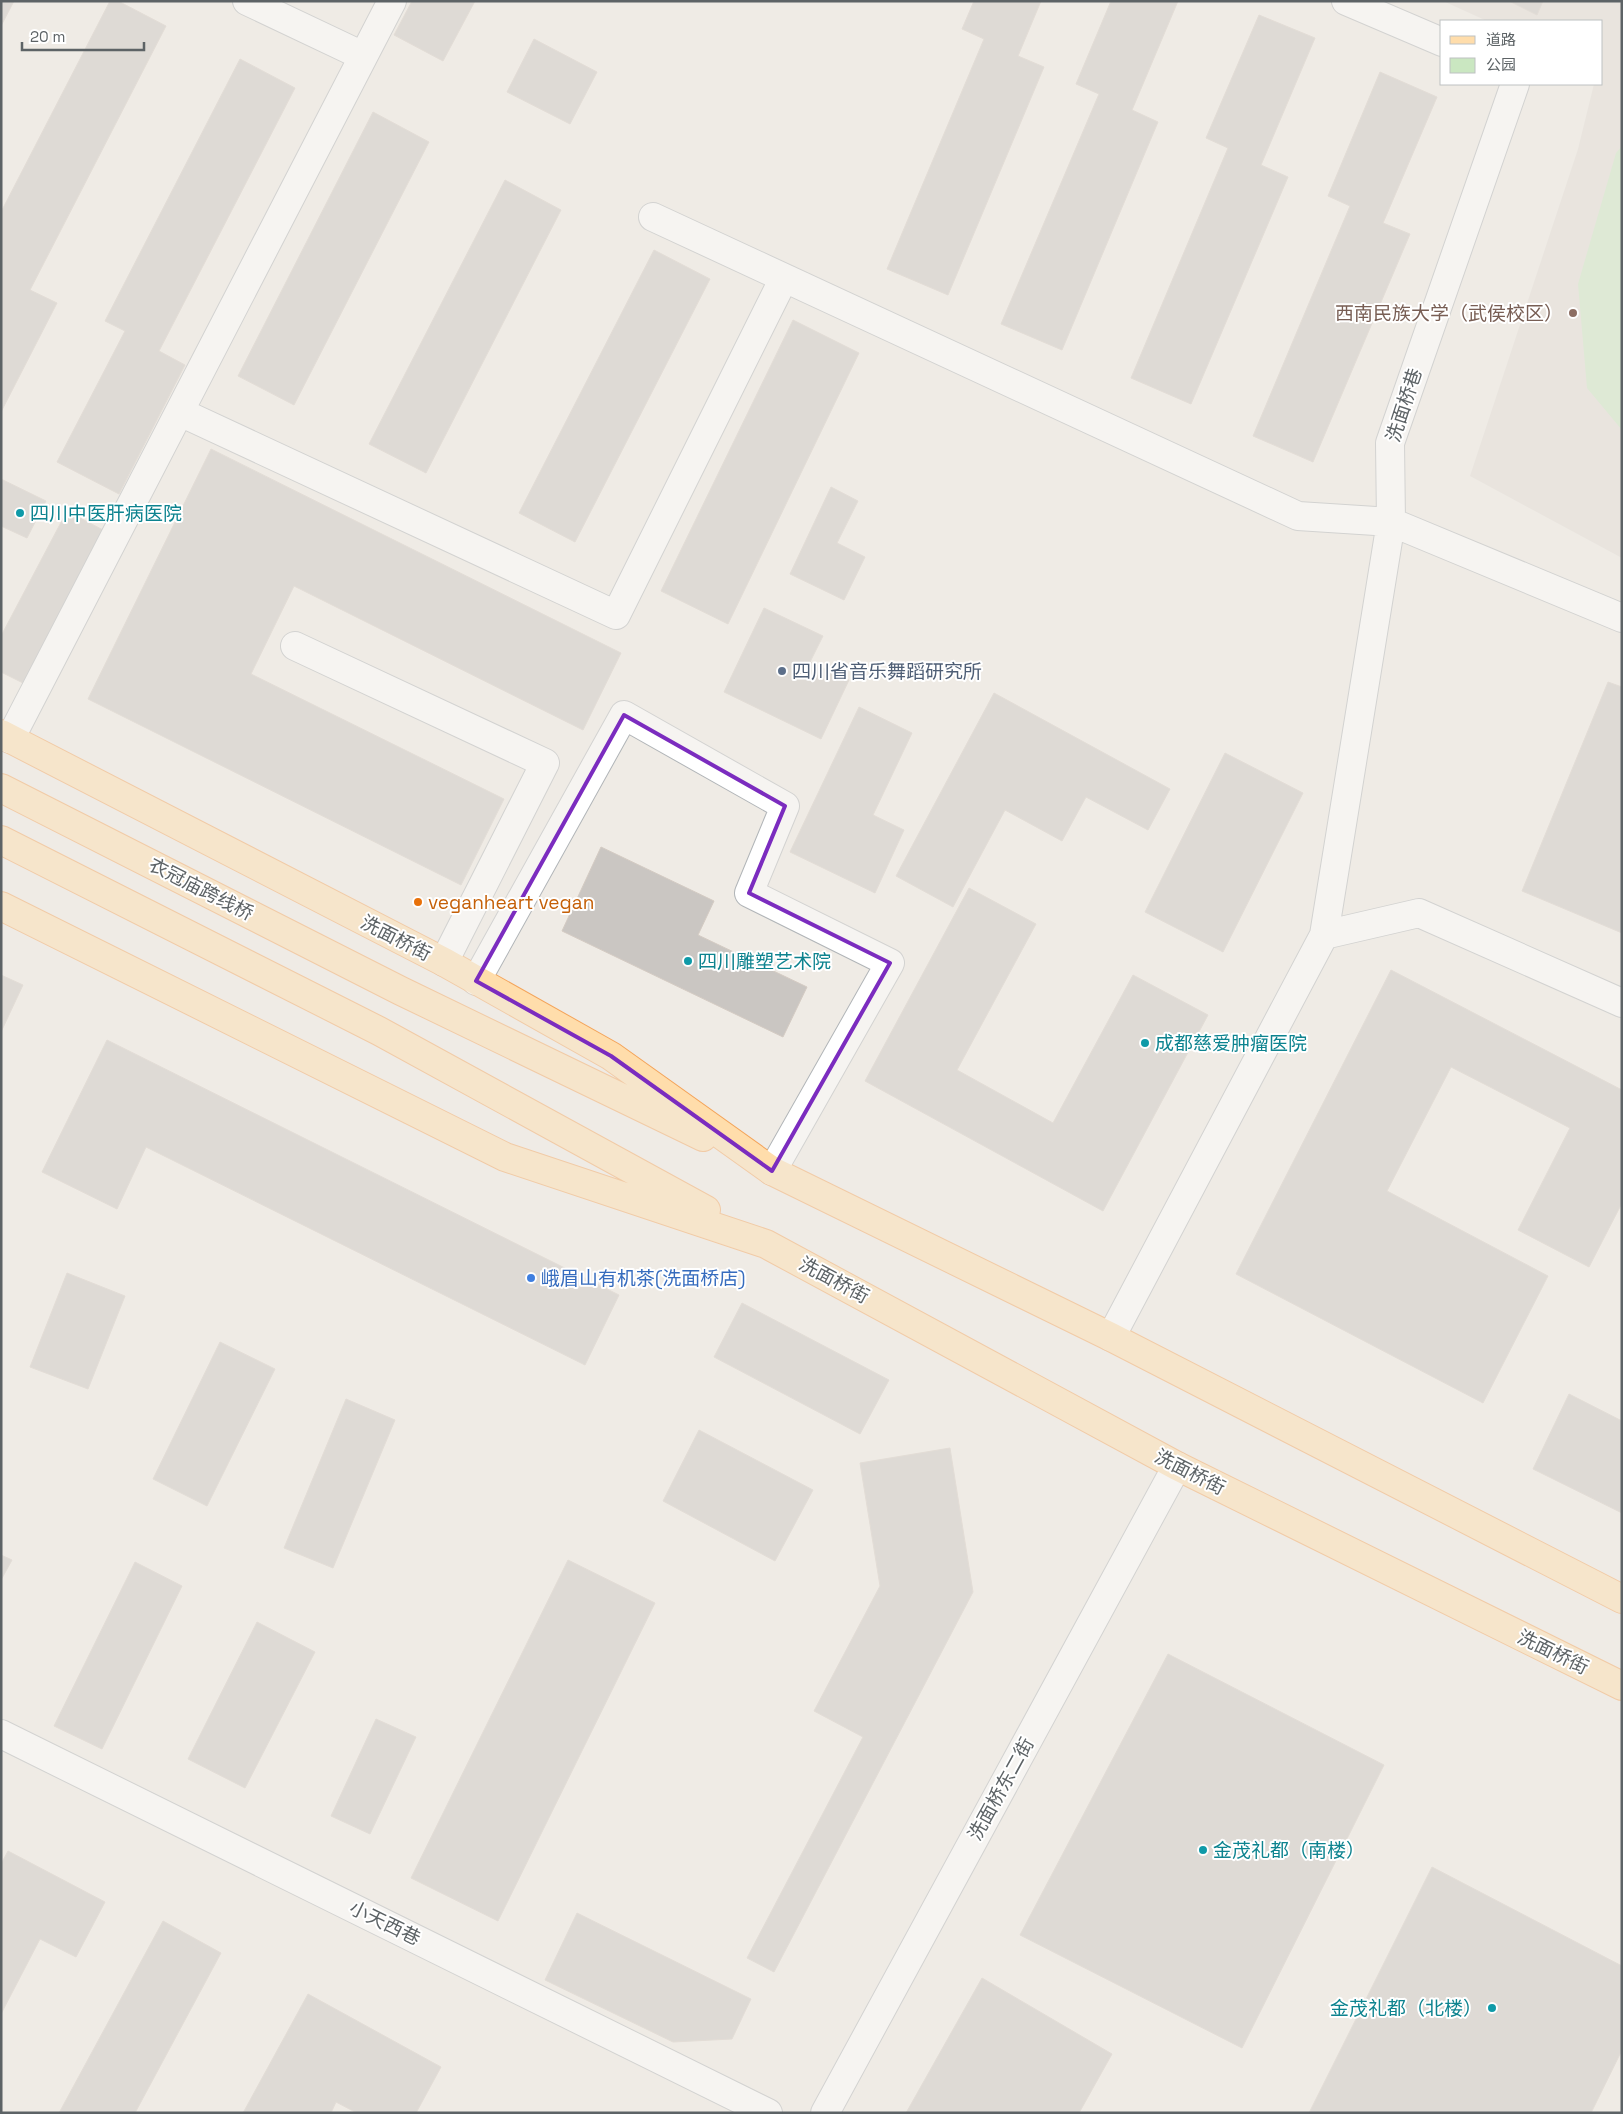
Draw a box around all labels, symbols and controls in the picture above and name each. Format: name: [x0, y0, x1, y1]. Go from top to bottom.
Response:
scale bar: [22, 20, 145, 52]
legend: [1440, 20, 1603, 85]
text: 20 m: [30, 27, 65, 46]
text: 道路: [1486, 30, 1516, 49]
text: 公园: [1486, 55, 1516, 74]
place label: 西南民族大学（武侯校区）: [1335, 301, 1563, 326]
marker: 西南民族大学（武侯校区）: [1567, 307, 1579, 319]
street label: 洗面桥巷: [1380, 365, 1428, 445]
place label: 四川中医肝病医院: [30, 501, 182, 526]
marker: 四川中医肝病医院: [14, 507, 26, 519]
place label: 四川省音乐舞蹈研究所: [792, 659, 982, 684]
marker: 四川省音乐舞蹈研究所: [776, 665, 788, 677]
street label: 衣冠庙跨线桥: [145, 852, 257, 926]
place label: veganheart vegan: [428, 890, 594, 915]
marker: veganheart vegan: [412, 896, 424, 908]
street label: 洗面桥街: [356, 910, 436, 966]
place label: 四川雕塑艺术院: [698, 949, 831, 974]
marker: 四川雕塑艺术院: [682, 955, 694, 967]
place label: 成都慈爱肿瘤医院: [1155, 1031, 1307, 1056]
marker: 成都慈爱肿瘤医院: [1139, 1037, 1151, 1049]
street label: 洗面桥街: [795, 1251, 873, 1309]
place label: 峨眉山有机茶(洗面桥店): [541, 1266, 745, 1291]
marker: 峨眉山有机茶(洗面桥店): [525, 1272, 537, 1284]
street label: 洗面桥街: [1150, 1444, 1230, 1500]
street label: 洗面桥街: [1513, 1624, 1593, 1680]
street label: 洗面桥东二街: [962, 1733, 1040, 1845]
place label: 金茂礼都（南楼）: [1213, 1838, 1365, 1863]
marker: 金茂礼都（南楼）: [1197, 1844, 1209, 1856]
street label: 小天西巷: [345, 1895, 425, 1951]
place label: 金茂礼都（北楼）: [1330, 1996, 1482, 2021]
marker: 金茂礼都（北楼）: [1486, 2002, 1498, 2014]

